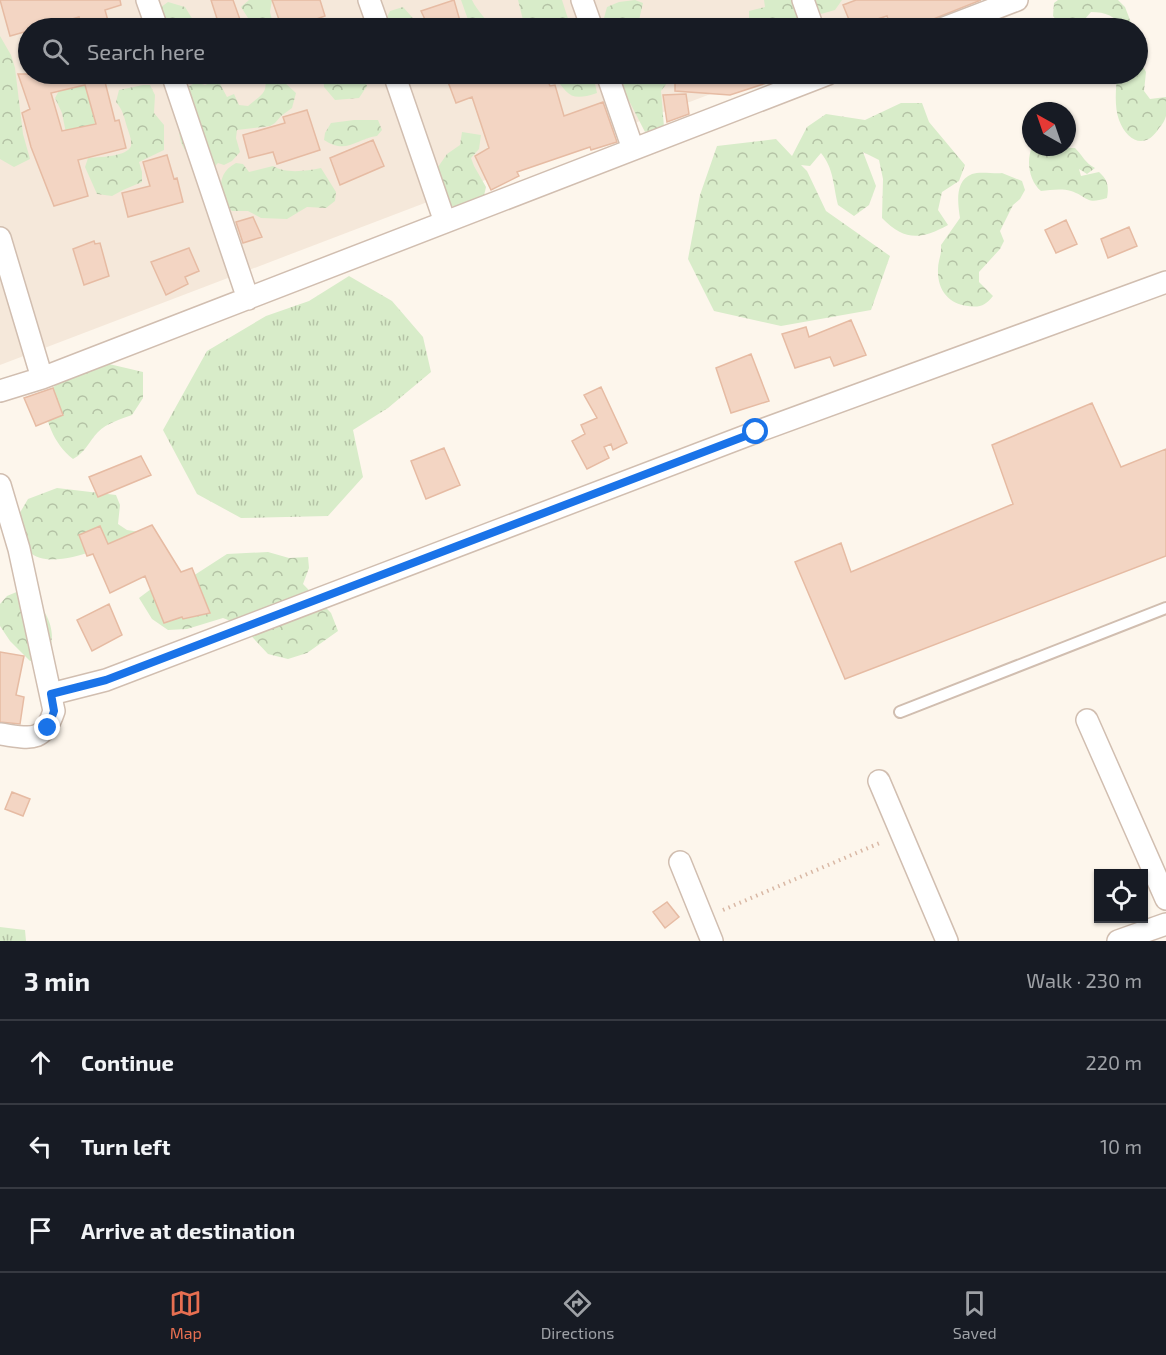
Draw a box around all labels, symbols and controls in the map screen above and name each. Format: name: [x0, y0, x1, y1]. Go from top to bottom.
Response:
search box: [18, 18, 1148, 84]
icon: search: [39, 35, 72, 68]
text: Search here: [87, 38, 205, 64]
north arrow: [1022, 102, 1076, 156]
route start: [742, 418, 768, 444]
route end: [34, 714, 60, 740]
map controls: [1094, 869, 1148, 923]
button: locate: [1094, 869, 1148, 923]
text: 3 min: [24, 965, 90, 996]
text: Walk · 230 m: [1026, 968, 1142, 992]
icon: ahead: [24, 1046, 57, 1079]
text: Continue: [81, 1049, 174, 1075]
text: 220 m: [1085, 1050, 1142, 1074]
icon: left: [24, 1130, 57, 1163]
text: Turn left: [81, 1133, 170, 1159]
text: 10 m: [1100, 1134, 1142, 1158]
icon: arrive: [24, 1214, 57, 1247]
text: Arrive at destination: [81, 1217, 295, 1243]
tab: Map: [169, 1287, 202, 1342]
tab: Directions: [541, 1287, 614, 1342]
tab: Saved: [953, 1287, 997, 1342]

